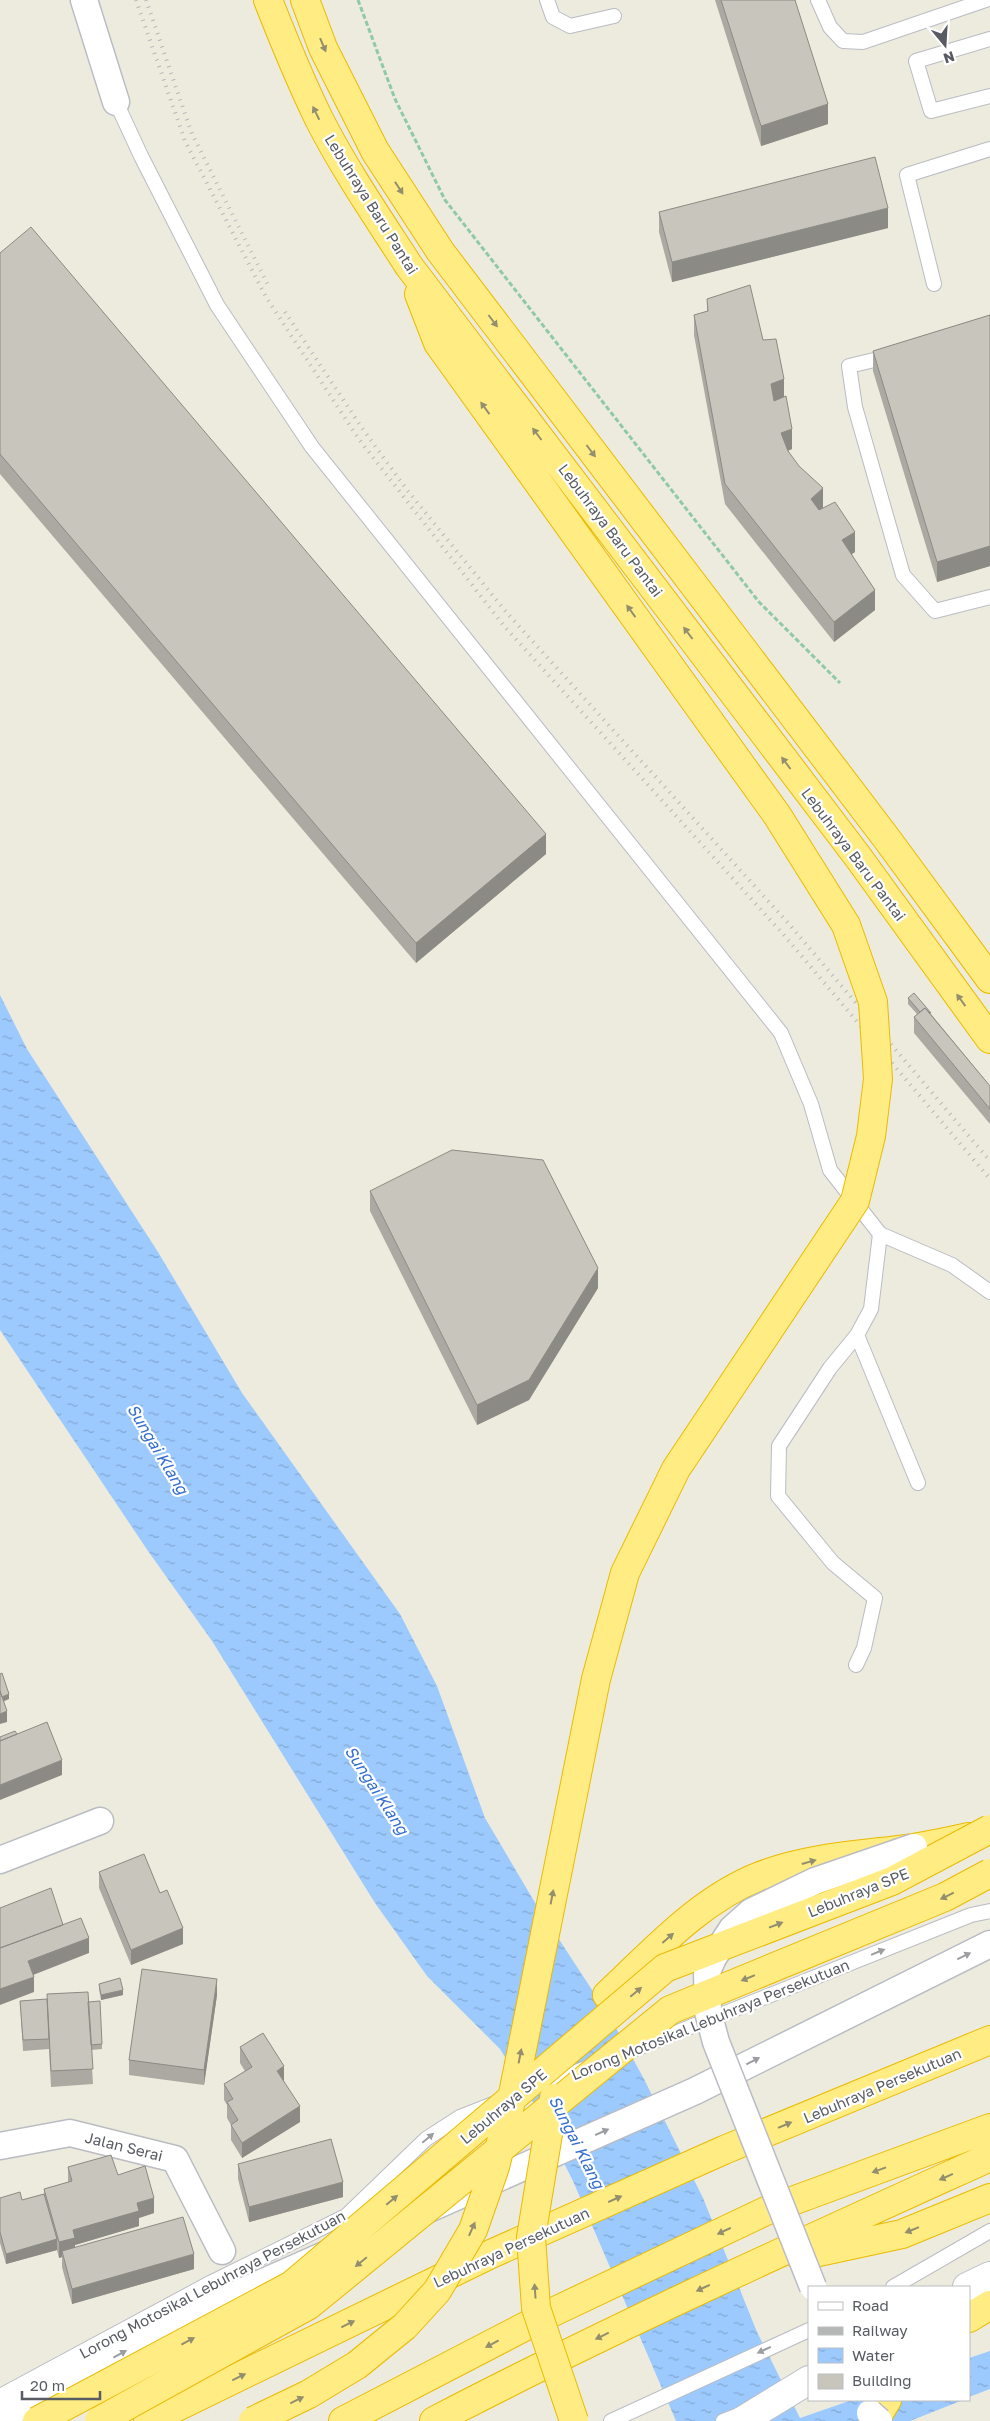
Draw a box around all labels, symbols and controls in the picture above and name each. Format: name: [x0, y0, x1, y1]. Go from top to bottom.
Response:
north arrow: [920, 20, 970, 70]
one-way arrow: [319, 38, 327, 52]
text: N: [941, 48, 957, 68]
one-way arrow: [312, 106, 320, 120]
street label: Lebuhraya Baru Pantai: [322, 131, 422, 277]
one-way arrow: [394, 182, 404, 195]
one-way arrow: [488, 314, 498, 328]
one-way arrow: [480, 401, 490, 415]
one-way arrow: [532, 427, 543, 440]
one-way arrow: [586, 444, 596, 457]
street label: Lebuhraya Baru Pantai: [555, 460, 667, 600]
one-way arrow: [625, 605, 636, 618]
one-way arrow: [683, 626, 693, 640]
one-way arrow: [781, 756, 791, 770]
street label: Lebuhraya Baru Pantai: [798, 784, 910, 924]
one-way arrow: [956, 993, 966, 1007]
water label: Sungai Klang: [123, 1400, 193, 1499]
water label: Sungai Klang: [341, 1742, 414, 1839]
one-way arrow: [802, 1858, 817, 1866]
street label: Lebuhraya SPE: [805, 1864, 911, 1920]
one-way arrow: [548, 1889, 556, 1905]
one-way arrow: [940, 1892, 954, 1900]
one-way arrow: [769, 1921, 784, 1929]
one-way arrow: [661, 1932, 674, 1943]
one-way arrow: [871, 1948, 886, 1956]
one-way arrow: [957, 1952, 971, 1960]
street label: Lorong Motosikal Lebuhraya Persekutuan: [568, 1955, 852, 2083]
one-way arrow: [741, 1974, 755, 1982]
one-way arrow: [630, 1987, 643, 1998]
street label: Lebuhraya Persekutuan: [800, 2044, 964, 2126]
one-way arrow: [517, 2048, 525, 2064]
one-way arrow: [746, 2057, 761, 2065]
street label: Lebuhraya SPE: [456, 2065, 550, 2147]
water label: Sungai Klang: [545, 2092, 610, 2193]
one-way arrow: [778, 2121, 793, 2129]
street label: Jalan Serai: [83, 2128, 165, 2164]
one-way arrow: [595, 2128, 609, 2136]
one-way arrow: [422, 2132, 435, 2143]
one-way arrow: [871, 2167, 886, 2174]
one-way arrow: [939, 2174, 953, 2182]
one-way arrow: [386, 2194, 399, 2205]
one-way arrow: [608, 2194, 622, 2202]
street label: Lebuhraya Persekutuan: [430, 2203, 592, 2291]
street label: Lorong Motosikal Lebuhraya Persekutuan: [76, 2206, 348, 2362]
one-way arrow: [468, 2222, 477, 2237]
one-way arrow: [717, 2227, 731, 2235]
one-way arrow: [905, 2227, 920, 2234]
one-way arrow: [355, 2257, 368, 2268]
one-way arrow: [530, 2283, 538, 2299]
one-way arrow: [696, 2284, 710, 2292]
legend: [808, 2286, 970, 2401]
text: Road: [852, 2296, 889, 2314]
one-way arrow: [341, 2320, 355, 2328]
text: Railway: [852, 2321, 908, 2339]
one-way arrow: [594, 2331, 609, 2340]
one-way arrow: [181, 2336, 194, 2345]
one-way arrow: [485, 2340, 499, 2348]
text: Water: [852, 2346, 895, 2364]
one-way arrow: [757, 2347, 771, 2355]
one-way arrow: [113, 2350, 127, 2358]
scale bar: [22, 2368, 100, 2400]
text: Building: [852, 2371, 912, 2389]
one-way arrow: [232, 2373, 246, 2381]
text: 20 m: [30, 2376, 65, 2394]
one-way arrow: [290, 2396, 304, 2404]

